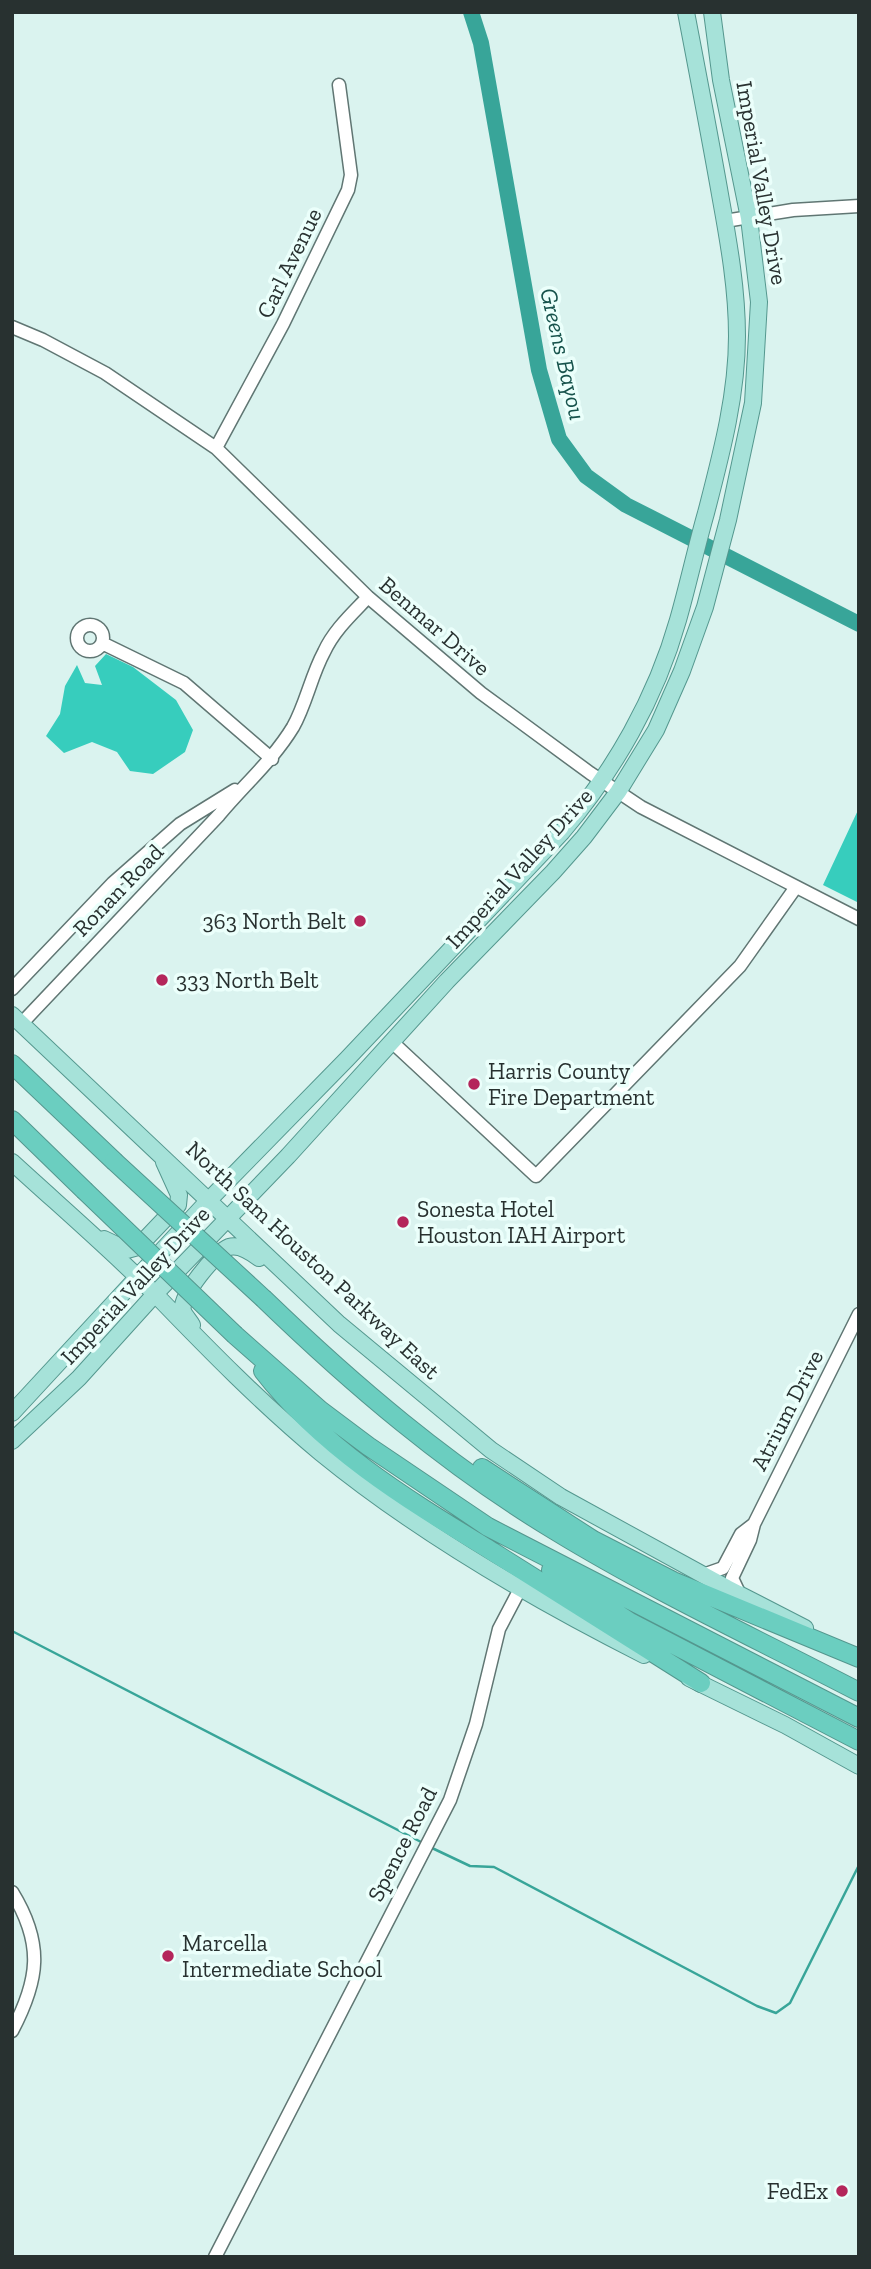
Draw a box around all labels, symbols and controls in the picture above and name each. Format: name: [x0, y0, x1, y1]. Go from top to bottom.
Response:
street label: Imperial Valley Drive: [730, 79, 794, 287]
street label: Carl Avenue: [250, 203, 328, 323]
water label: Greens Bayou: [534, 285, 593, 423]
street label: Benmar Drive: [374, 570, 496, 682]
street label: Imperial Valley Drive: [440, 782, 598, 954]
street label: Ronan Road: [67, 838, 169, 942]
place label: 363 North Belt: [202, 907, 346, 935]
marker: 363 North Belt: [352, 913, 368, 929]
place label: 333 North Belt: [176, 966, 319, 994]
marker: 333 North Belt: [154, 972, 170, 988]
place label: Harris County Fire Department: [488, 1057, 655, 1111]
marker: Harris County Fire Department: [466, 1076, 482, 1092]
street label: North Sam Houston Parkway East: [180, 1135, 446, 1385]
place label: Sonesta Hotel Houston IAH Airport: [417, 1195, 626, 1249]
street label: Imperial Valley Drive: [54, 1200, 216, 1370]
marker: Sonesta Hotel Houston IAH Airport: [395, 1214, 411, 1230]
street label: Atrium Drive: [745, 1345, 829, 1475]
street label: Spence Road: [361, 1782, 443, 1906]
place label: Marcella Intermediate School: [182, 1929, 382, 1983]
marker: Marcella Intermediate School: [160, 1948, 176, 1964]
place label: FedEx: [767, 2177, 828, 2205]
marker: FedEx: [834, 2183, 850, 2199]

